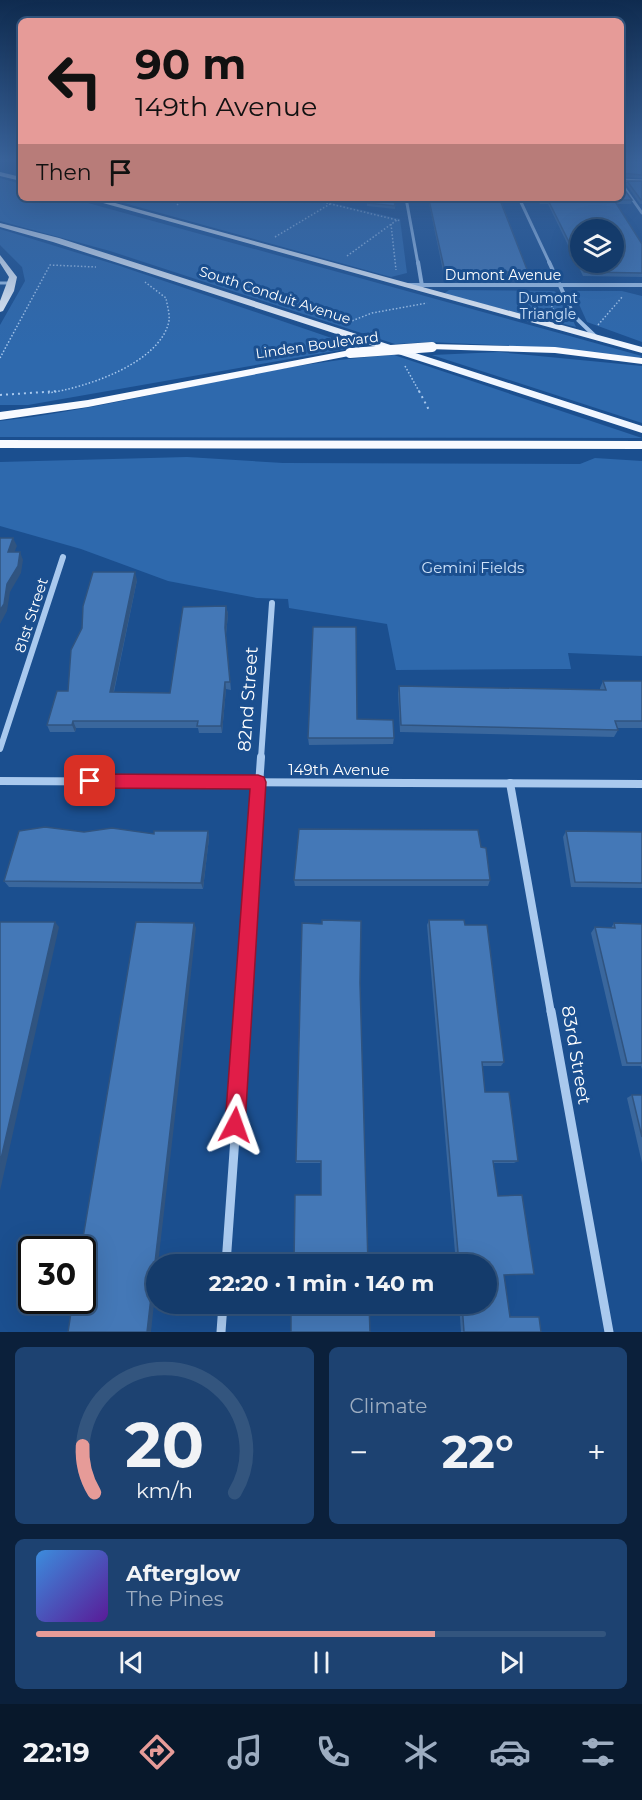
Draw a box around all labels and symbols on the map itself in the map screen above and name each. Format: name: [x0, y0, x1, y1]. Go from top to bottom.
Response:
street label: South Conduit Avenue: [197, 262, 353, 328]
street label: Dumont Avenue: [445, 266, 561, 284]
park label: Dumont Triangle: [518, 289, 578, 323]
street label: Linden Boulevard: [254, 327, 380, 363]
park label: Gemini Fields: [422, 558, 524, 577]
street label: 81st Street: [10, 575, 52, 655]
street label: 82nd Street: [233, 646, 263, 752]
pin: [64, 755, 115, 806]
street label: 149th Avenue: [288, 760, 390, 779]
street label: 83rd Street: [556, 1004, 596, 1106]
position arrow: [203, 1093, 267, 1157]
speed limit sign: 30: [18, 1236, 96, 1314]

